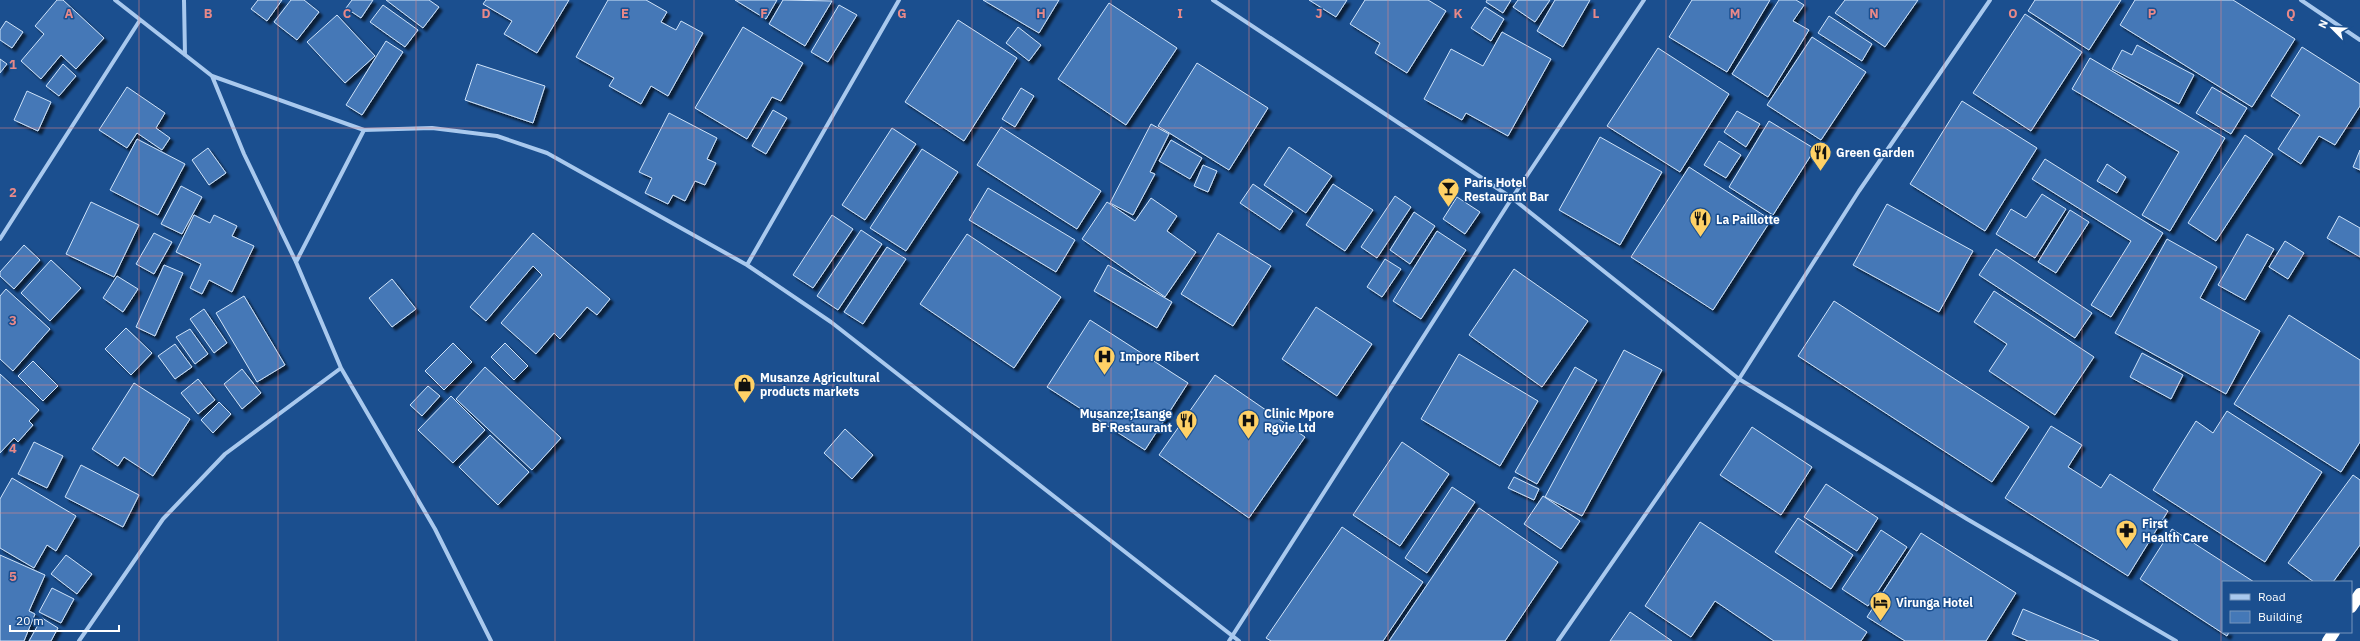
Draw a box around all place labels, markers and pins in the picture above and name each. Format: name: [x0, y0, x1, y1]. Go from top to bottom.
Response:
restaurant icon: Green Garden: [1808, 139, 1834, 172]
place label: Green Garden: [1836, 145, 1914, 160]
place label: Paris Hotel Restaurant Bar: [1464, 175, 1549, 204]
bar icon: Paris Hotel Restaurant Bar: [1435, 176, 1461, 209]
restaurant icon: La Paillotte: [1688, 206, 1714, 239]
place label: La Paillotte: [1716, 212, 1780, 227]
hospital icon: Impore Ribert: [1091, 343, 1117, 376]
place label: Impore Ribert: [1120, 349, 1200, 364]
place label: Musanze Agricultural products markets: [760, 370, 880, 399]
shop icon: Musanze Agricultural products markets: [731, 371, 757, 404]
place label: Musanze;Isange BF Restaurant: [1080, 406, 1172, 435]
place label: Clinic Mpore Rgvie Ltd: [1264, 406, 1334, 435]
restaurant icon: Musanze;Isange BF Restaurant: [1174, 407, 1200, 440]
hospital icon: Clinic Mpore Rgvie Ltd: [1235, 407, 1261, 440]
place label: First Health Care: [2142, 516, 2209, 545]
pharmacy icon: First Health Care: [2114, 517, 2140, 550]
hotel icon: Virunga Hotel: [1868, 589, 1894, 622]
place label: Virunga Hotel: [1896, 595, 1973, 610]

